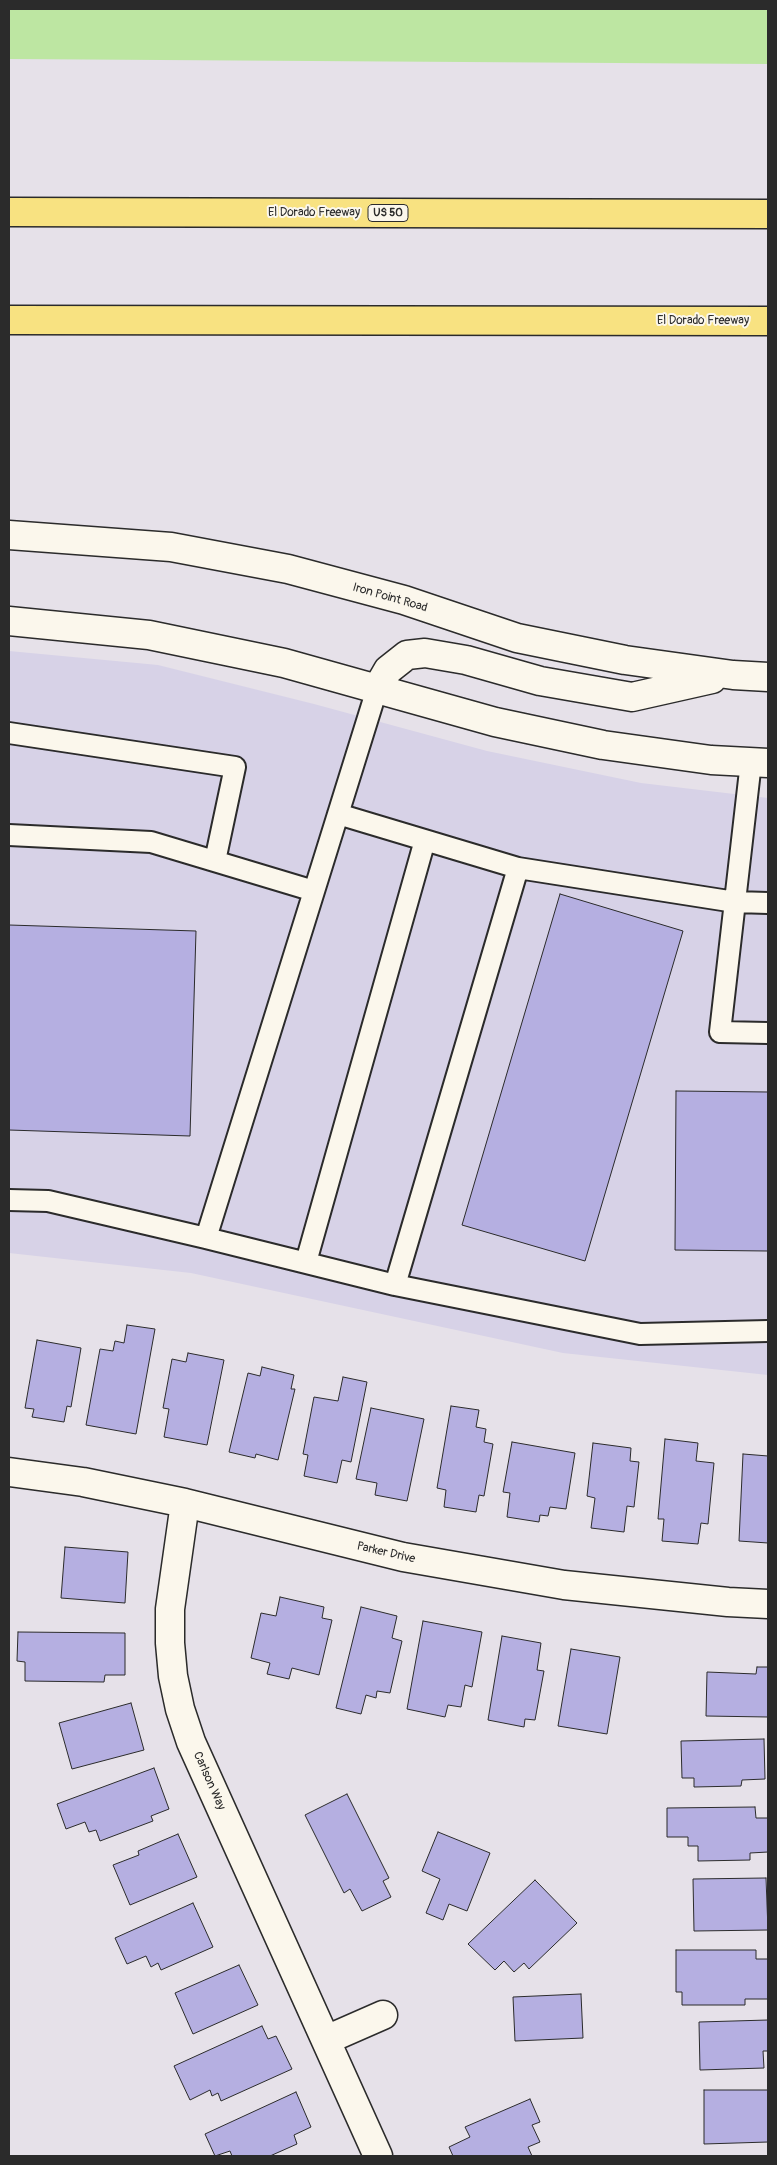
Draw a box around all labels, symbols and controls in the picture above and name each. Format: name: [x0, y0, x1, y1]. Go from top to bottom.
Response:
road number: US 50: [368, 204, 408, 222]
street label: El Dorado Freeway: [268, 206, 360, 220]
street label: El Dorado Freeway: [657, 314, 749, 328]
street label: Iron Point Road: [351, 580, 429, 616]
street label: Parker Drive: [355, 1539, 417, 1567]
street label: Carlson Way: [190, 1750, 228, 1812]

